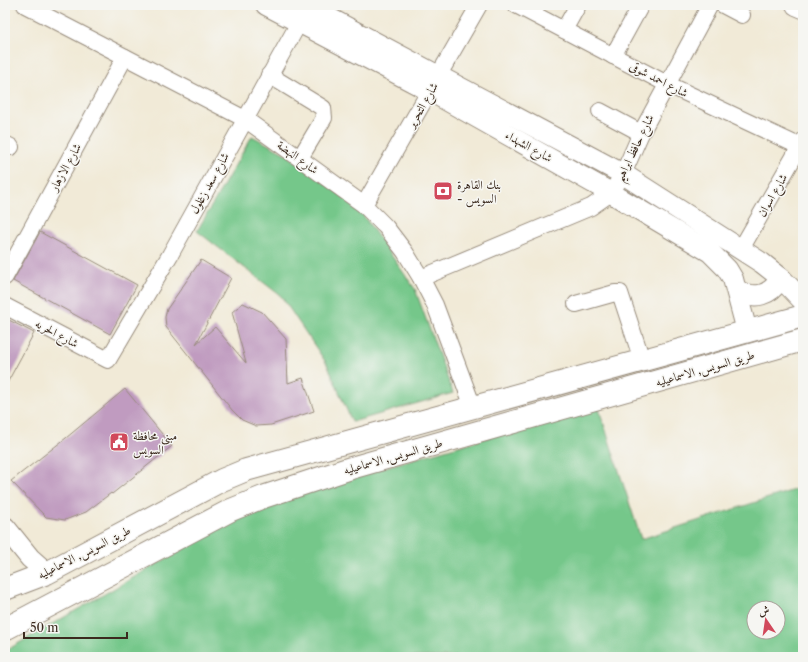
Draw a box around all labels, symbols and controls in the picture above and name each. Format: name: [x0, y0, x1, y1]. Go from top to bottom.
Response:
street label: شارع احمد شوقى: [625, 58, 691, 104]
street label: شارع التحرير: [402, 80, 444, 134]
street label: شارع حافظ ابراهيم: [611, 112, 661, 186]
street label: شارع الشهداء: [501, 127, 555, 169]
street label: شارع النهضة: [272, 137, 322, 180]
street label: شارع الازهار: [45, 140, 88, 196]
street label: شارع سعد زغلول: [186, 150, 236, 218]
street label: شارع اسوان: [754, 171, 794, 221]
place label: بنك القاهرة - السويس: [457, 177, 501, 208]
bank icon: بنك القاهرة - السويس: [432, 180, 454, 202]
street label: شارع الحريه: [31, 315, 81, 354]
street label: طريق السويس, الاسماعيليه: [654, 347, 757, 391]
place label: مبنى محافظة السويس: [133, 428, 177, 459]
public building icon: مبنى محافظة السويس: [108, 431, 130, 453]
street label: طريق السويس, الاسماعيليه: [342, 435, 445, 479]
street label: طريق السويس, الاسماعيليه: [35, 522, 134, 584]
north arrow: [746, 600, 786, 640]
text: ش: [757, 602, 771, 618]
scale bar: [24, 614, 127, 640]
text: 50 m: [30, 620, 59, 635]

